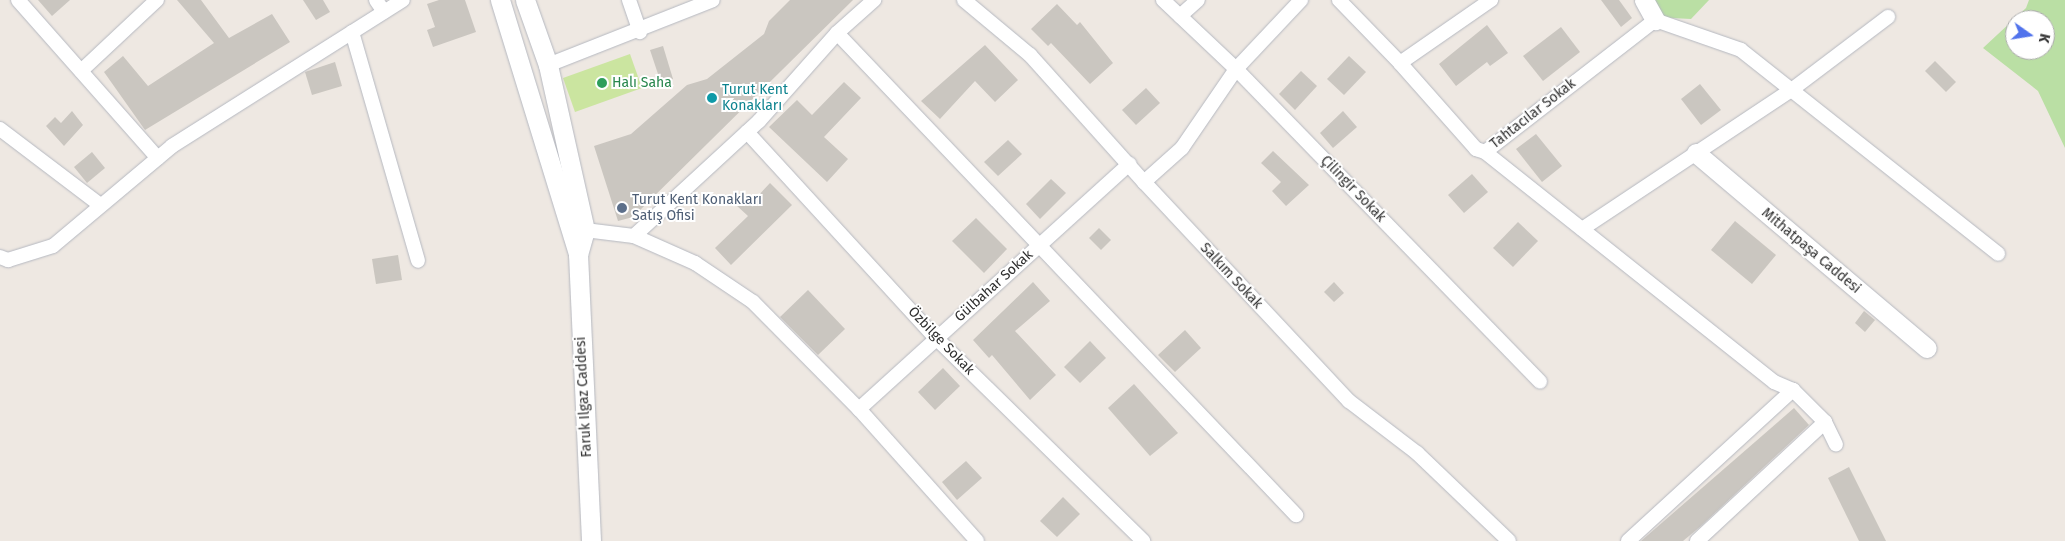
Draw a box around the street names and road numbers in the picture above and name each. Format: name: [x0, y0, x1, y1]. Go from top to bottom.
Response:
street label: Tahtacılar Sokak: [1487, 75, 1579, 153]
street label: Çilingir Sokak: [1317, 152, 1389, 226]
street label: Mithatpaşa Caddesi: [1758, 205, 1864, 297]
street label: Salkım Sokak: [1196, 240, 1266, 312]
street label: Gülbahar Sokak: [951, 247, 1037, 325]
street label: Özbilge Sokak: [904, 304, 978, 378]
street label: Faruk Ilgaz Caddesi: [572, 336, 596, 458]

